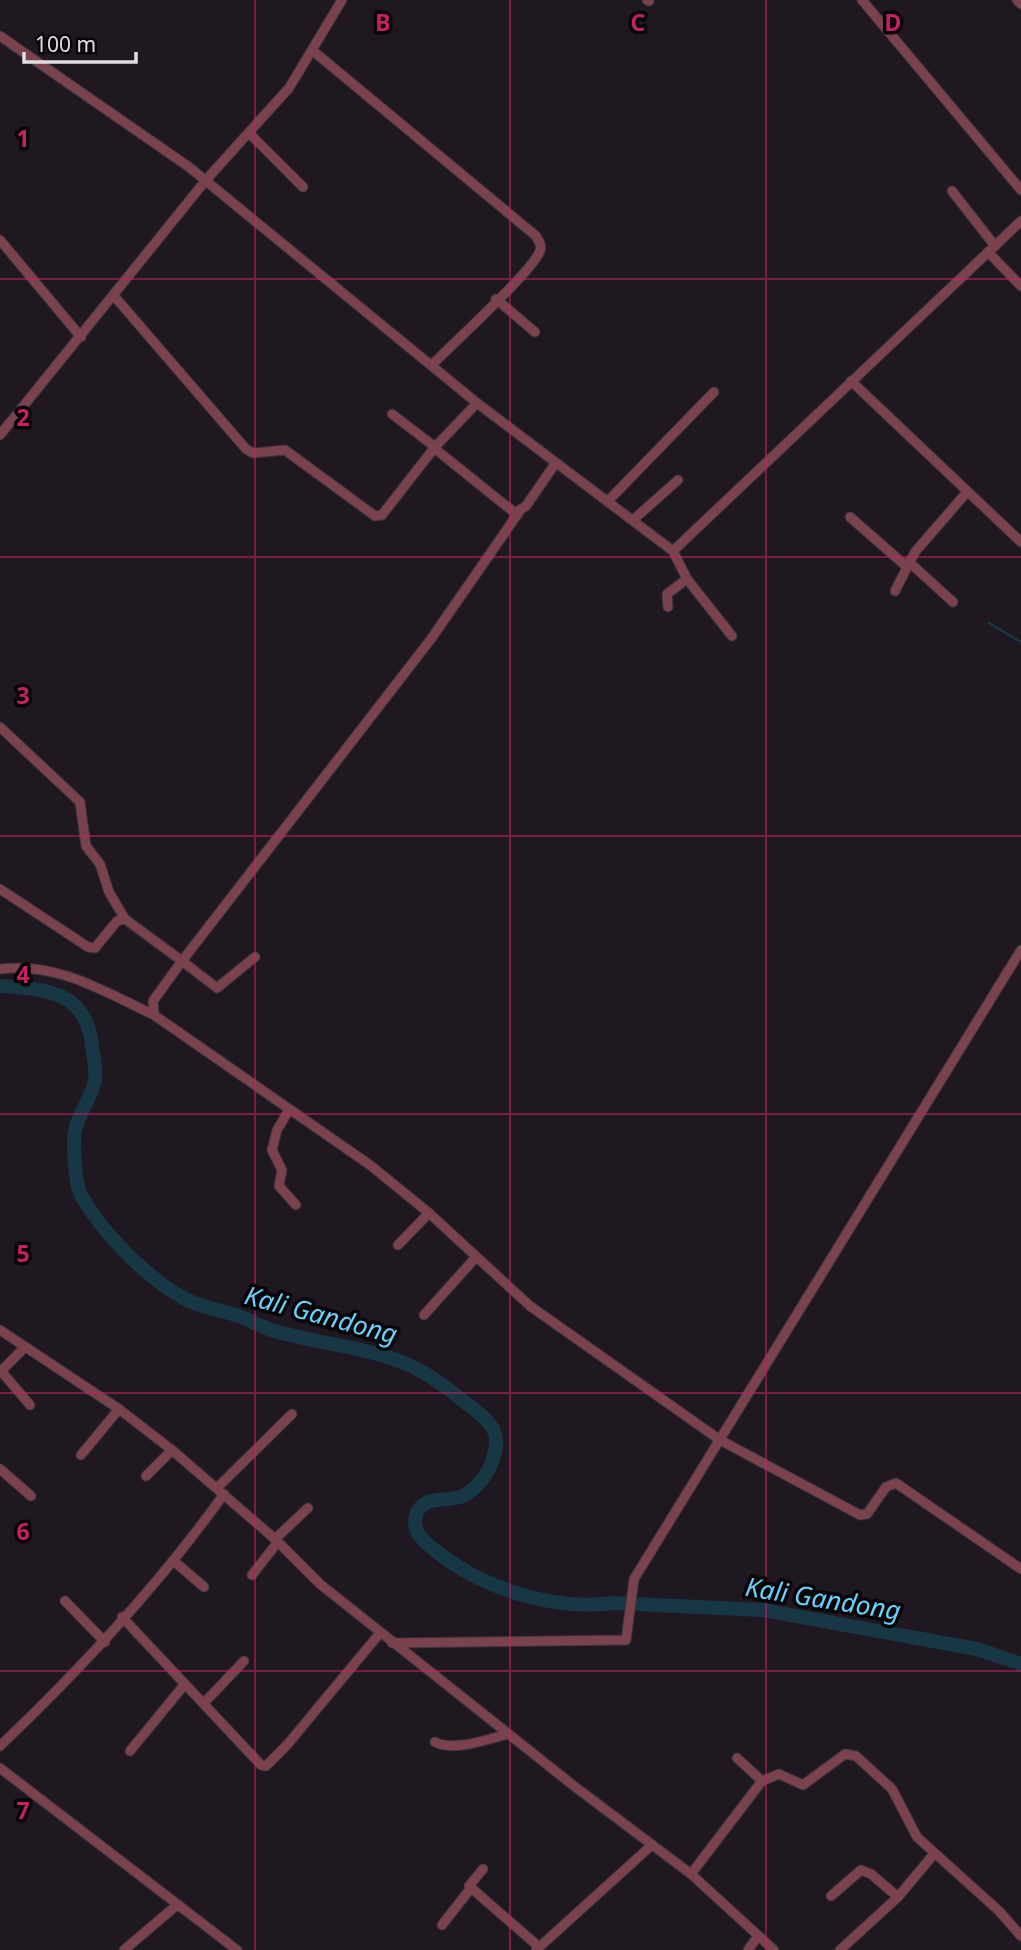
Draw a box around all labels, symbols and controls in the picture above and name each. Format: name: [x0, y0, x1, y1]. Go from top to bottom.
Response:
text: B: [375, 6, 391, 38]
text: C: [631, 6, 646, 38]
text: D: [885, 6, 901, 38]
scale bar: [24, 21, 136, 65]
text: 100 m: [35, 30, 96, 58]
text: 1: [16, 122, 30, 154]
text: 2: [16, 401, 30, 433]
text: 3: [16, 679, 30, 711]
text: 4: [16, 958, 30, 990]
text: 5: [16, 1237, 30, 1269]
water label: Kali Gandong: [241, 1276, 402, 1352]
text: 6: [16, 1515, 30, 1547]
water label: Kali Gandong: [743, 1568, 903, 1628]
text: 7: [16, 1794, 30, 1826]

